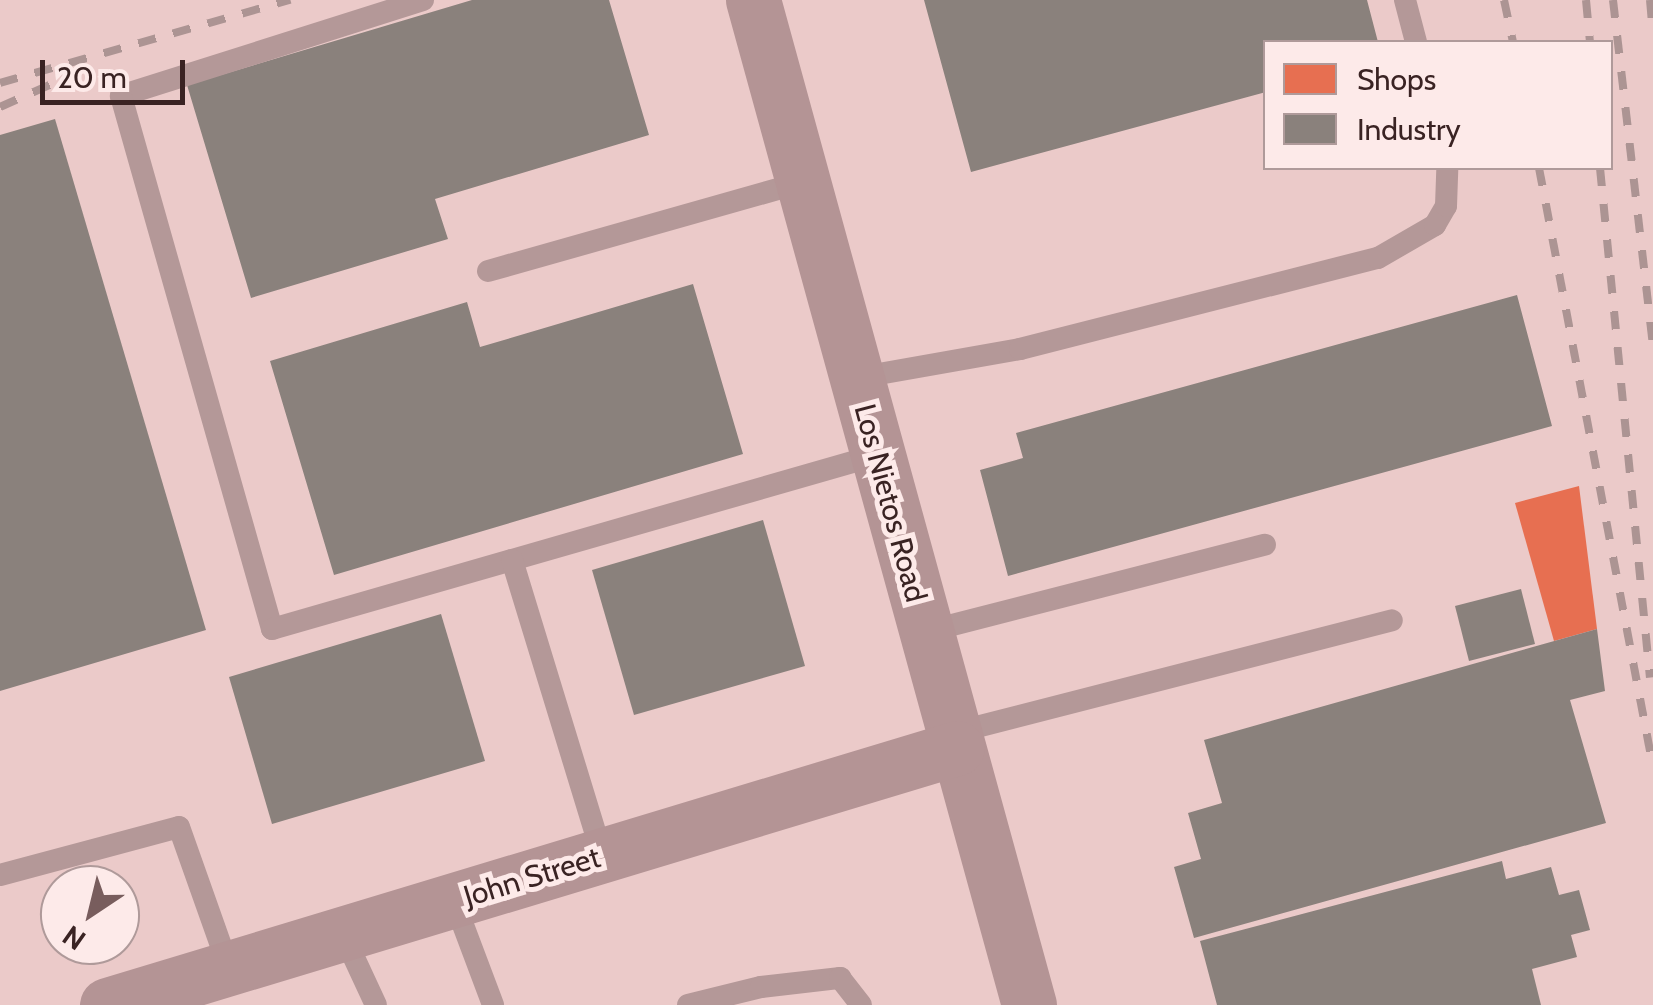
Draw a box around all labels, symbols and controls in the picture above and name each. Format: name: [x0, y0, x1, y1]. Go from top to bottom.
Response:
scale bar: [45, 40, 190, 102]
legend: [1263, 40, 1613, 170]
text: 20 m: [57, 59, 127, 96]
text: Shops: [1357, 61, 1436, 98]
text: Industry: [1357, 111, 1461, 148]
street label: Los Nietos Road: [846, 400, 934, 606]
street label: John Street: [460, 839, 604, 915]
north arrow: [40, 865, 140, 965]
text: N: [56, 918, 92, 958]

